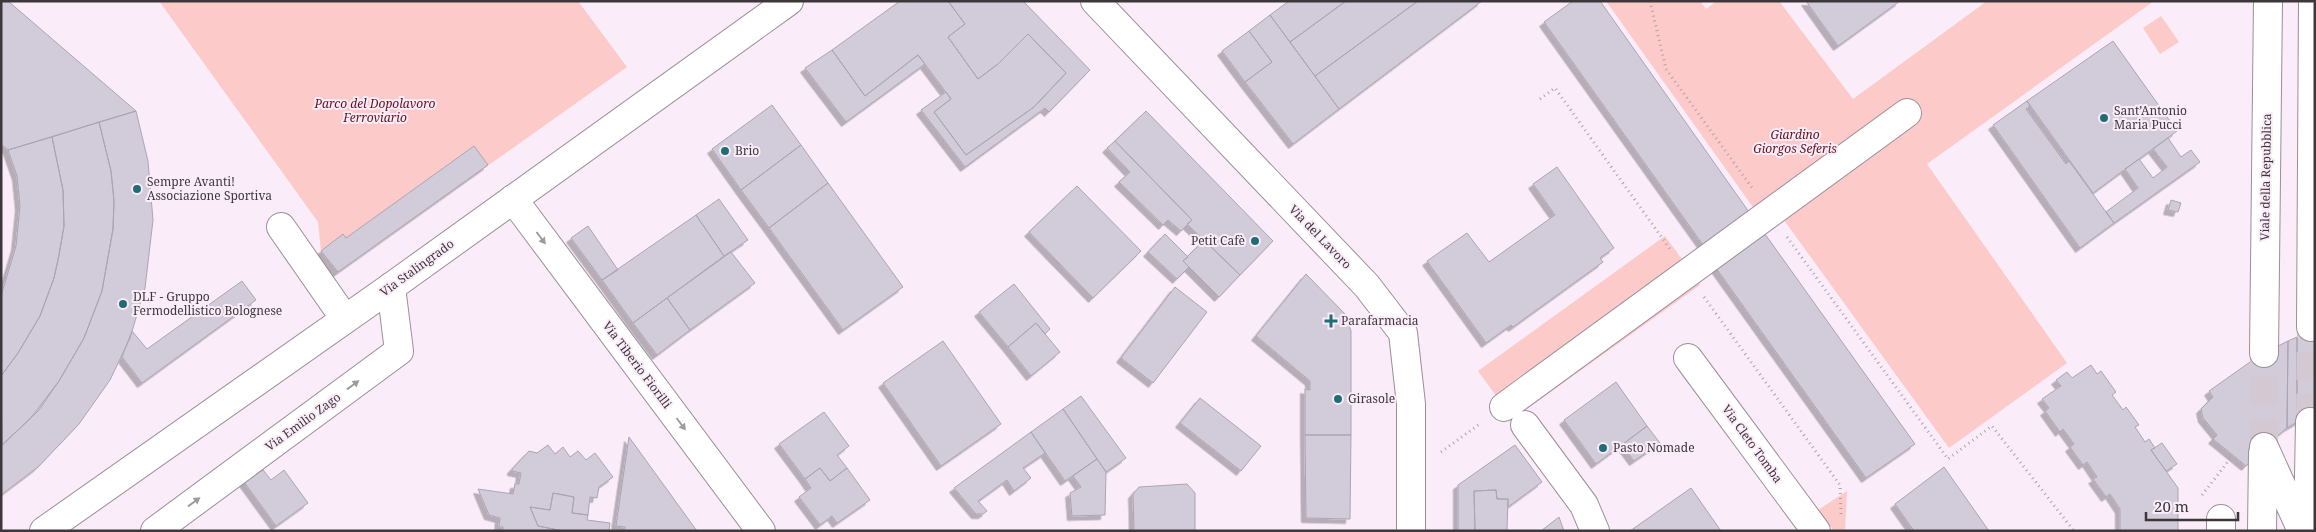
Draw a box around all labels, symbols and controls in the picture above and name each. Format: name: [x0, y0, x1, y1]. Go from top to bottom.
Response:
park label: Parco del Dopolavoro Ferroviario: [314, 95, 436, 126]
place label: Sant’Antonio Maria Pucci: [2114, 102, 2187, 133]
marker: Sant’Antonio Maria Pucci: [2098, 112, 2110, 124]
street label: Viale della Repubblica: [2256, 113, 2275, 241]
park label: Giardino Giorgos Seferis: [1753, 126, 1837, 157]
place label: Brio: [735, 142, 759, 159]
marker: Brio: [719, 145, 731, 157]
place label: Sempre Avanti! Associazione Sportiva: [147, 173, 272, 204]
marker: Sempre Avanti! Associazione Sportiva: [131, 183, 143, 195]
street label: Via del Lavoro: [1285, 201, 1355, 273]
one-way arrow: [536, 231, 547, 244]
place label: Petit Cafè: [1191, 232, 1245, 249]
street label: Via Stalingrado: [376, 235, 457, 300]
marker: Petit Cafè: [1249, 235, 1261, 247]
place label: DLF - Gruppo Fermodellistico Bolognese: [133, 288, 282, 319]
marker: DLF - Gruppo Fermodellistico Bolognese: [117, 298, 129, 310]
place label: Parafarmacia: [1341, 312, 1419, 329]
marker: Parafarmacia: [1325, 315, 1337, 327]
street label: Via Tiberio Fiorilli: [599, 318, 676, 412]
one-way arrow: [346, 380, 360, 390]
street label: Via Emilio Zago: [262, 388, 344, 455]
place label: Girasole: [1348, 390, 1395, 407]
marker: Girasole: [1332, 393, 1344, 405]
street label: Via Cleto Tomba: [1718, 401, 1787, 486]
one-way arrow: [676, 417, 686, 431]
place label: Pasto Nomade: [1613, 439, 1695, 456]
marker: Pasto Nomade: [1597, 442, 1609, 454]
scale bar: [2146, 490, 2238, 522]
text: 20 m: [2154, 496, 2189, 516]
one-way arrow: [187, 497, 201, 507]

